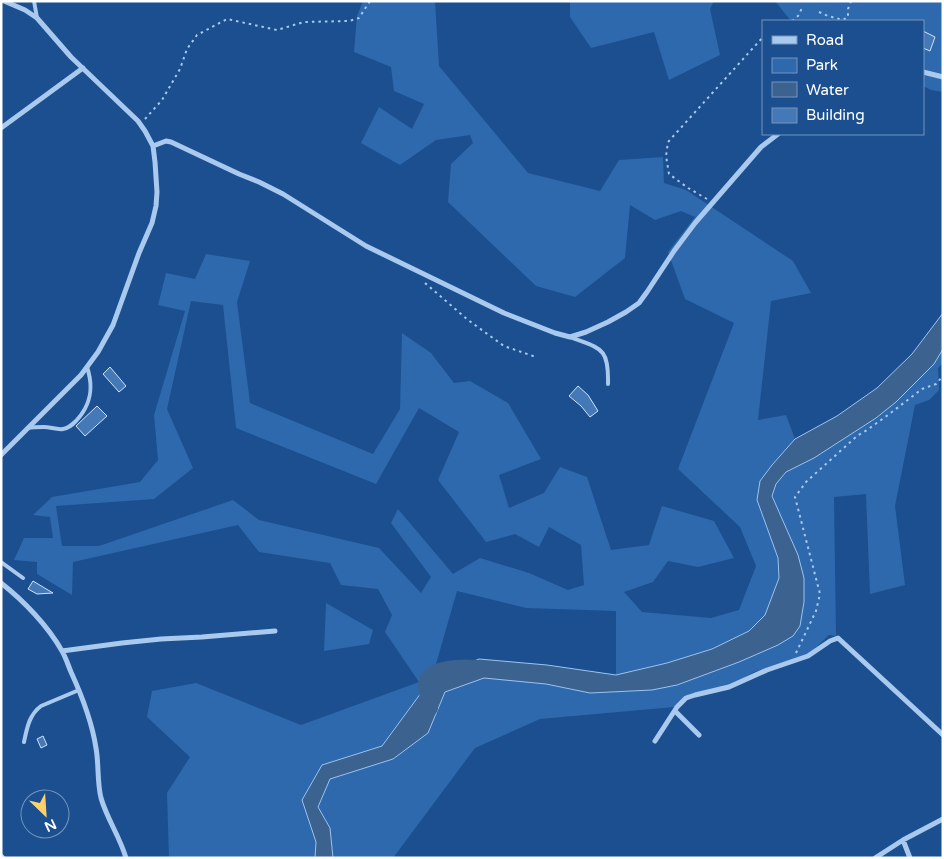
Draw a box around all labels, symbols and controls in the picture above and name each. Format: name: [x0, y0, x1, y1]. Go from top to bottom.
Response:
legend: [762, 20, 924, 135]
text: Road: [806, 31, 844, 49]
text: Park: [806, 56, 838, 74]
text: Water: [806, 81, 849, 99]
text: Building: [806, 106, 865, 124]
north arrow: [20, 789, 70, 839]
text: N: [42, 815, 59, 835]

